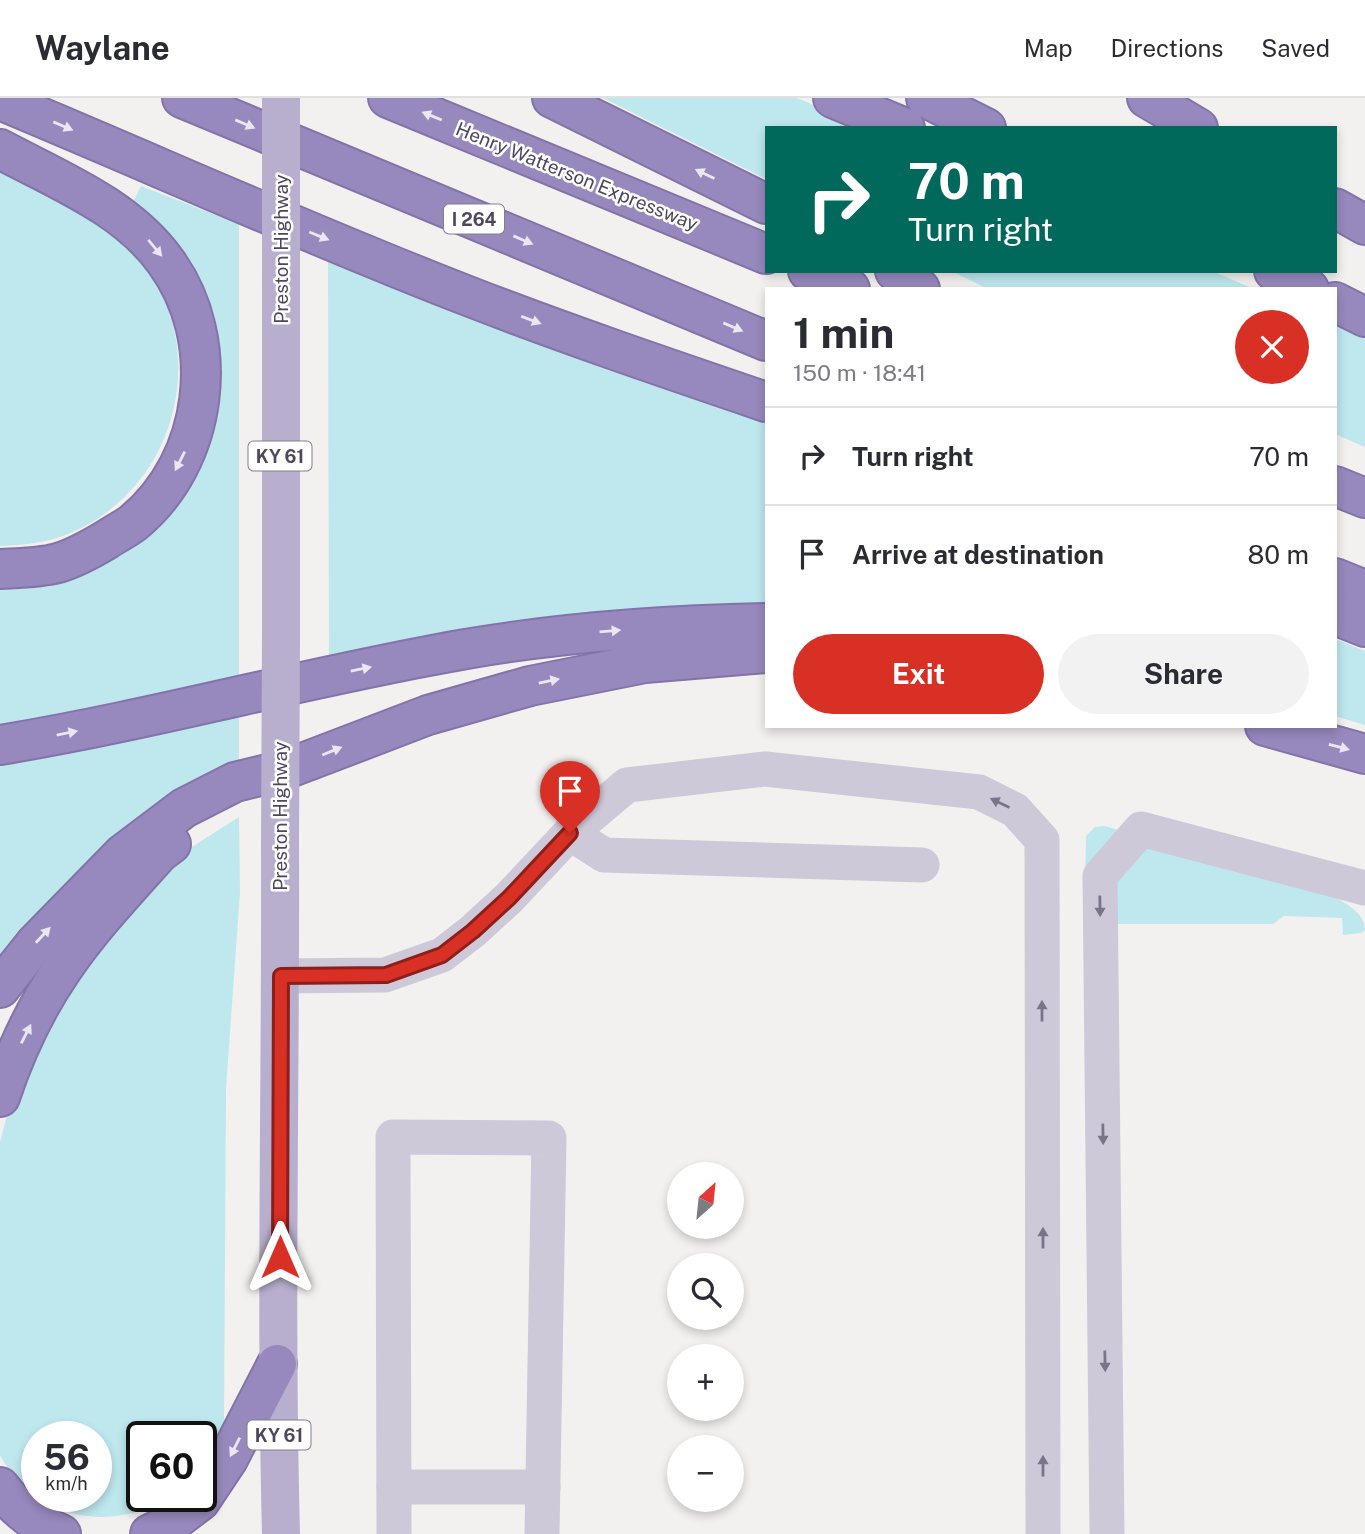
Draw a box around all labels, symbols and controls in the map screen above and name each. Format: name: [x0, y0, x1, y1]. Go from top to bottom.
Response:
text: Waylane: [35, 29, 170, 67]
text: Map: [1024, 34, 1073, 62]
text: Directions: [1111, 34, 1223, 62]
text: Saved: [1261, 34, 1330, 62]
one-way arrow: [421, 110, 442, 121]
street label: Henry Watterson Expressway: [453, 117, 701, 235]
one-way arrow: [234, 119, 255, 130]
one-way arrow: [53, 120, 73, 132]
text: 70 m: [908, 152, 1025, 210]
icon: right: [793, 154, 884, 245]
one-way arrow: [695, 168, 715, 180]
street label: Preston Highway: [270, 174, 292, 324]
road number: I 264: [444, 204, 504, 234]
text: Turn right: [908, 211, 1053, 248]
one-way arrow: [309, 230, 330, 241]
one-way arrow: [512, 234, 533, 245]
one-way arrow: [148, 239, 163, 257]
text: 1 min: [793, 308, 894, 357]
button: close: [1235, 310, 1309, 384]
one-way arrow: [520, 314, 541, 325]
one-way arrow: [722, 322, 743, 333]
text: 150 m · 18:41: [793, 359, 926, 386]
icon: right: [793, 437, 831, 475]
text: Turn right: [852, 441, 974, 472]
text: 70 m: [1249, 441, 1309, 472]
road number: KY 61: [248, 442, 312, 470]
one-way arrow: [174, 451, 185, 471]
icon: arrive: [793, 535, 831, 573]
text: Arrive at destination: [852, 539, 1104, 570]
text: 80 m: [1248, 539, 1309, 570]
one-way arrow: [599, 625, 621, 636]
button: Exit: [793, 634, 1044, 714]
button: Share: [1058, 634, 1309, 714]
one-way arrow: [350, 664, 372, 675]
one-way arrow: [538, 676, 560, 687]
one-way arrow: [56, 728, 78, 739]
street label: Preston Highway: [269, 741, 291, 891]
one-way arrow: [1328, 742, 1349, 752]
one-way arrow: [322, 745, 343, 756]
pin: [540, 761, 600, 833]
icon: arrive: [551, 772, 589, 810]
one-way arrow: [990, 797, 1010, 809]
one-way arrow: [1095, 896, 1106, 918]
one-way arrow: [35, 926, 51, 944]
one-way arrow: [1036, 1000, 1048, 1022]
one-way arrow: [20, 1024, 32, 1044]
one-way arrow: [1097, 1123, 1109, 1145]
north arrow: [667, 1162, 744, 1239]
map controls: [667, 1162, 744, 1512]
position arrow: [243, 1220, 317, 1294]
one-way arrow: [1037, 1227, 1049, 1249]
button: search: [667, 1253, 744, 1330]
button: +: [667, 1344, 744, 1421]
one-way arrow: [1099, 1351, 1111, 1373]
road number: KY 61: [247, 1420, 310, 1450]
speed limit sign: 60: [126, 1421, 217, 1512]
button: −: [667, 1435, 744, 1512]
text: 56: [43, 1437, 90, 1478]
one-way arrow: [229, 1437, 241, 1456]
one-way arrow: [1037, 1455, 1049, 1477]
text: km/h: [45, 1473, 88, 1494]

